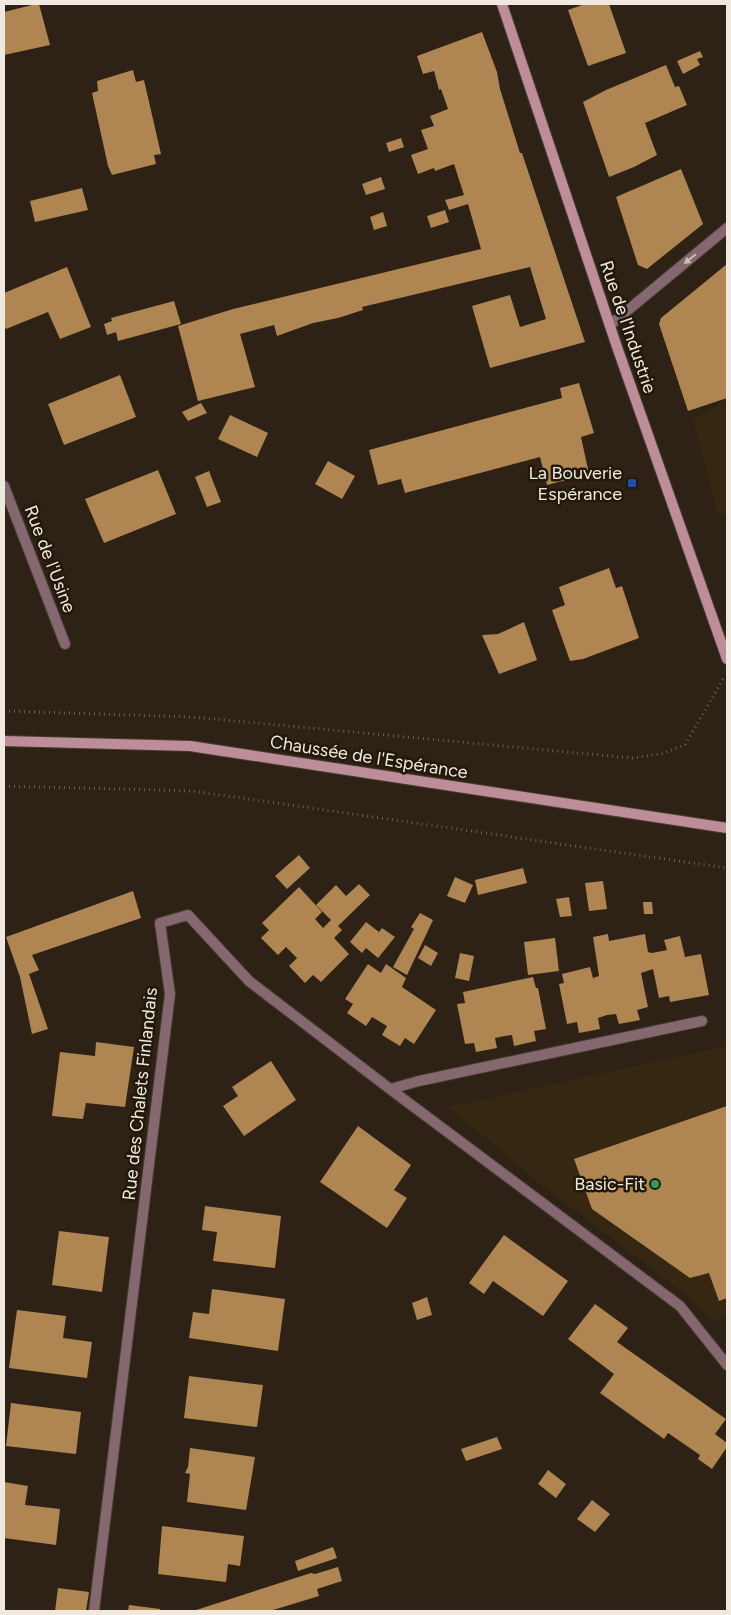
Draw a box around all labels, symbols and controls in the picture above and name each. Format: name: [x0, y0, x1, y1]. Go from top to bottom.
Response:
one-way arrow: [683, 253, 696, 264]
street label: Rue de l'Industrie: [595, 258, 661, 396]
place label: La Bouverie Espérance: [528, 462, 622, 505]
marker: La Bouverie Espérance: [626, 477, 638, 489]
street label: Rue de l'Usine: [19, 502, 81, 616]
street label: Chaussée de l'Espérance: [269, 730, 470, 784]
street label: Rue des Chalets Finlandais: [118, 986, 162, 1202]
place label: Basic-Fit: [574, 1173, 645, 1195]
marker: Basic-Fit: [649, 1178, 661, 1190]

